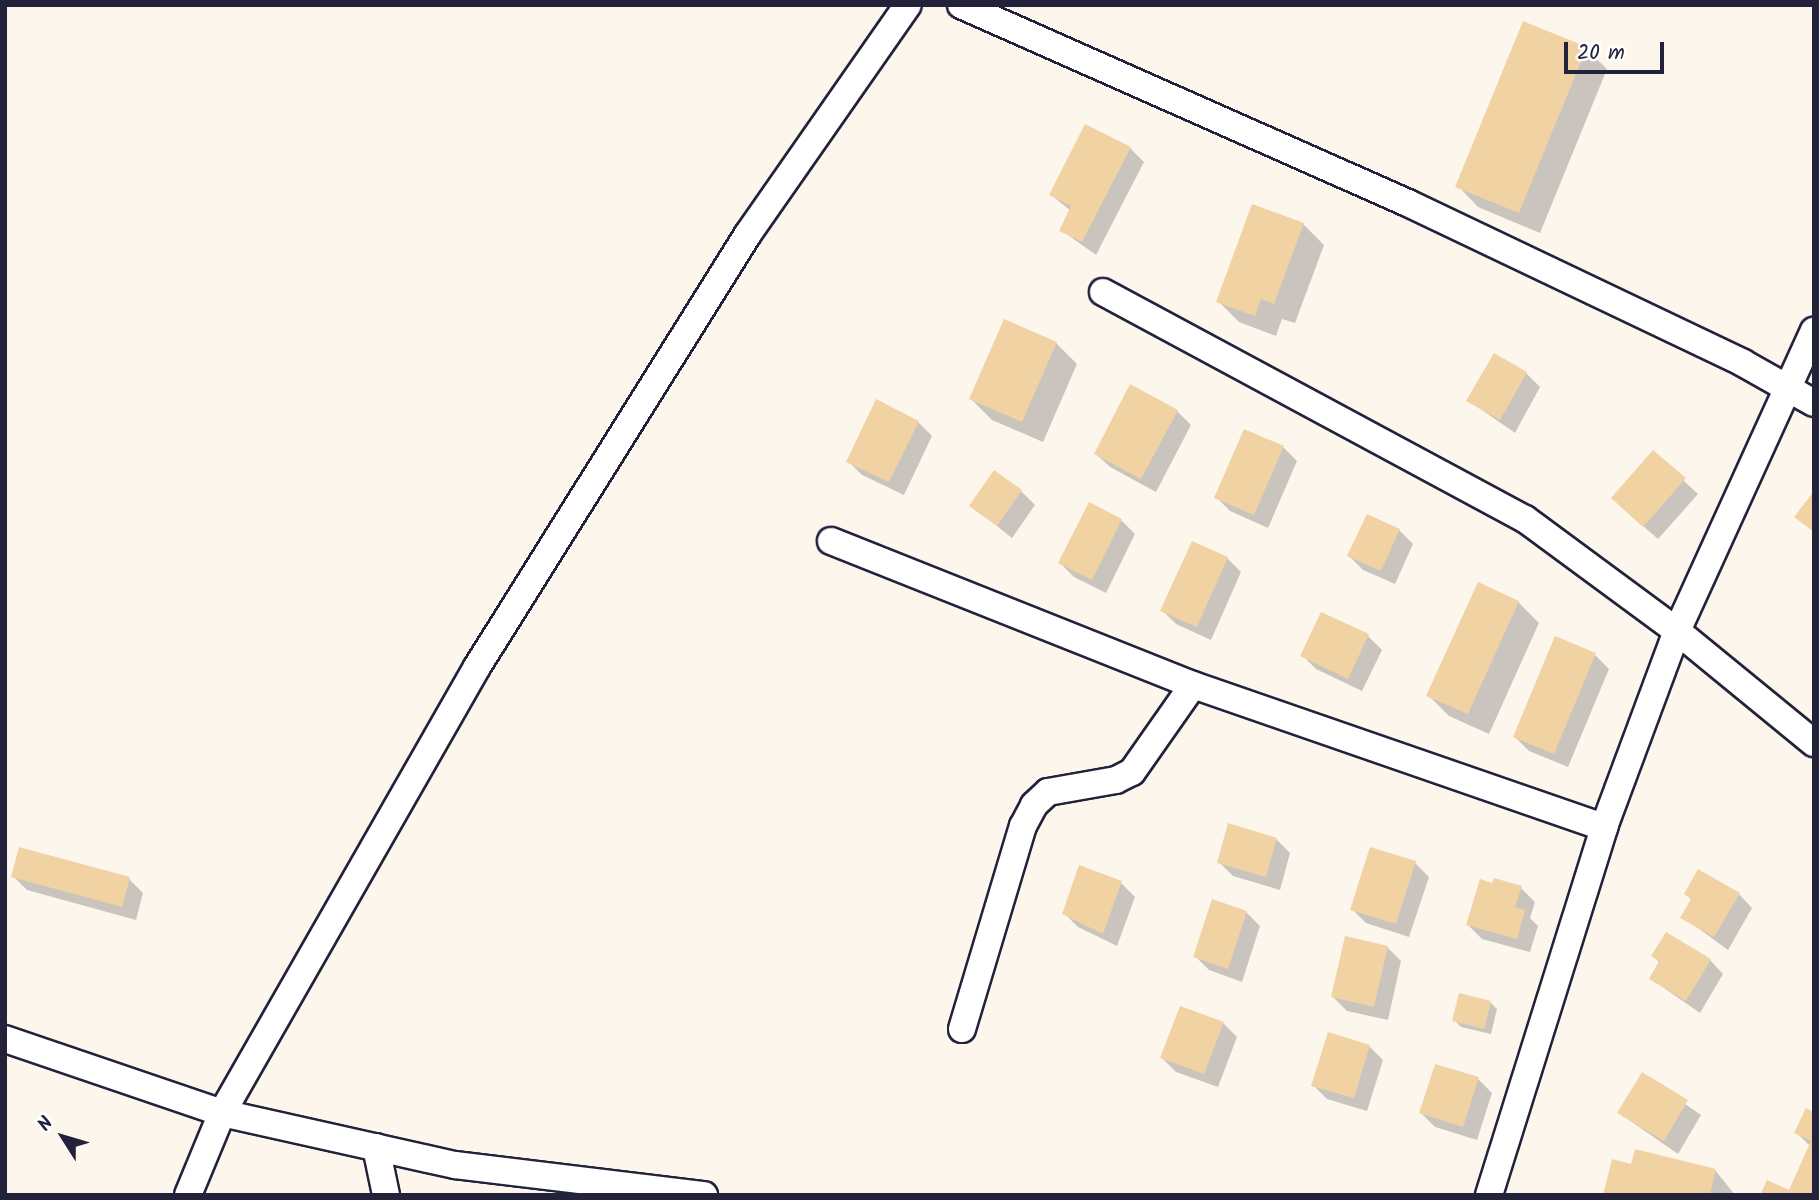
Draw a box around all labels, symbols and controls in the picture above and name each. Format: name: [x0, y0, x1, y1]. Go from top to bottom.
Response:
scale bar: [1567, 28, 1667, 72]
text: 20 m: [1577, 37, 1625, 70]
north arrow: [28, 1102, 98, 1172]
text: N: [31, 1111, 62, 1138]

